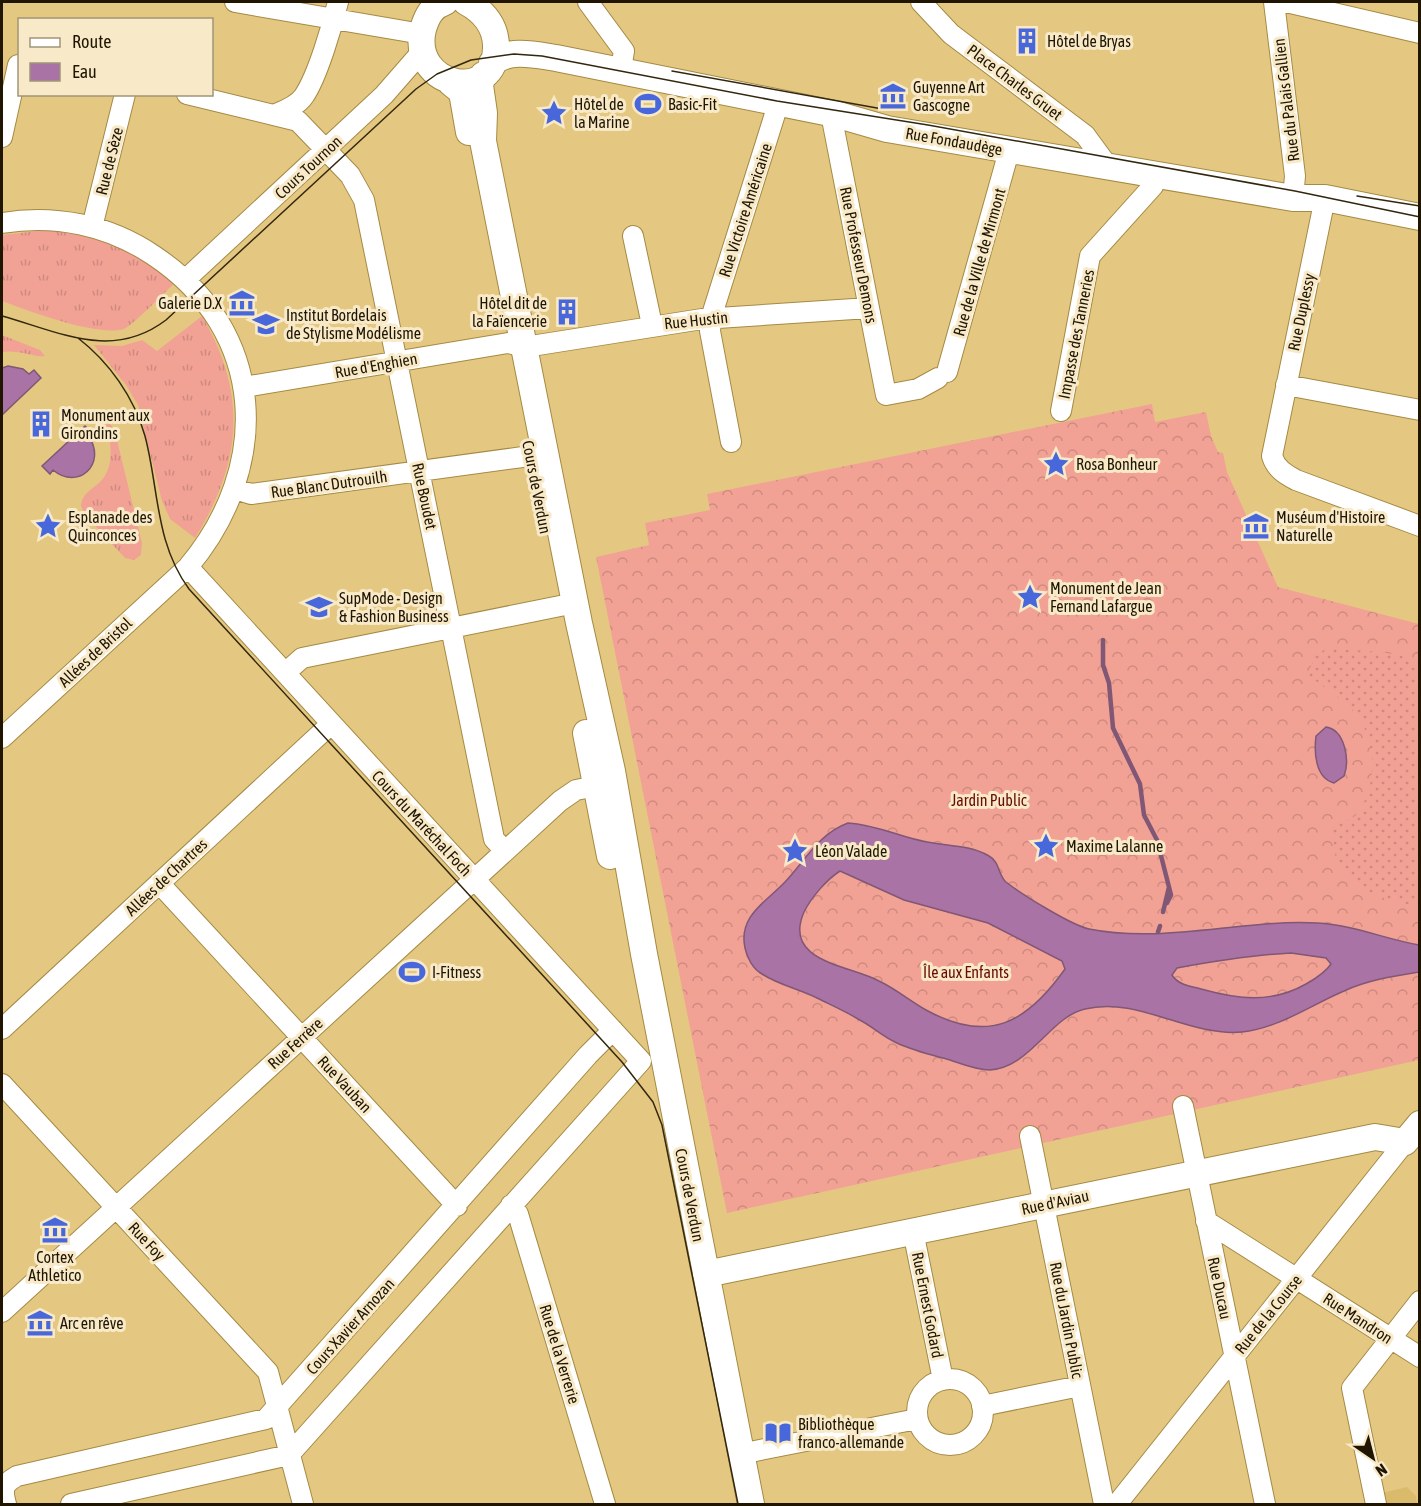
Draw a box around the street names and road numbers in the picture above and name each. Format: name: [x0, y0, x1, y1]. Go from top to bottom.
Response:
street label: Rue du Palais Gallien: [1270, 37, 1302, 163]
street label: Place Charles Gruet: [964, 41, 1066, 124]
street label: Rue Fondaudège: [904, 124, 1004, 159]
street label: Rue de Sèze: [92, 125, 126, 197]
street label: Cours Tournon: [271, 132, 345, 202]
street label: Rue Victoire Américaine: [715, 141, 775, 279]
street label: Rue Professeur Demons: [837, 185, 881, 325]
street label: Rue de la Ville de Mirmont: [949, 186, 1009, 338]
street label: Impasse des Tanneries: [1055, 267, 1098, 400]
street label: Rue Duplessy: [1284, 271, 1319, 353]
street label: Rue Hustin: [663, 308, 729, 332]
street label: Rue d'Enghien: [333, 349, 419, 382]
street label: Cours de Verdun: [519, 439, 555, 535]
street label: Rue Boudet: [409, 461, 441, 531]
street label: Rue Blanc Dutrouilh: [270, 467, 388, 501]
street label: Allées de Bristol: [55, 613, 136, 690]
street label: Cours du Maréchal Foch: [369, 767, 475, 879]
street label: Allées de Chartres: [122, 834, 211, 919]
street label: Rue Ferrère: [264, 1014, 326, 1072]
street label: Rue Vauban: [314, 1052, 376, 1116]
street label: Cours de Verdun: [672, 1147, 708, 1243]
street label: Rue d'Aviau: [1020, 1186, 1090, 1218]
street label: Rue Foy: [124, 1218, 169, 1265]
street label: Rue Ernest Godard: [909, 1251, 947, 1359]
street label: Rue Ducau: [1205, 1255, 1235, 1321]
street label: Rue du Jardin Public: [1047, 1260, 1087, 1380]
street label: Rue de la Course: [1231, 1271, 1305, 1357]
street label: Cours Xavier Arnozan: [302, 1274, 398, 1378]
street label: Rue Mandron: [1320, 1289, 1396, 1347]
street label: Rue de la Verrerie: [536, 1302, 584, 1406]

